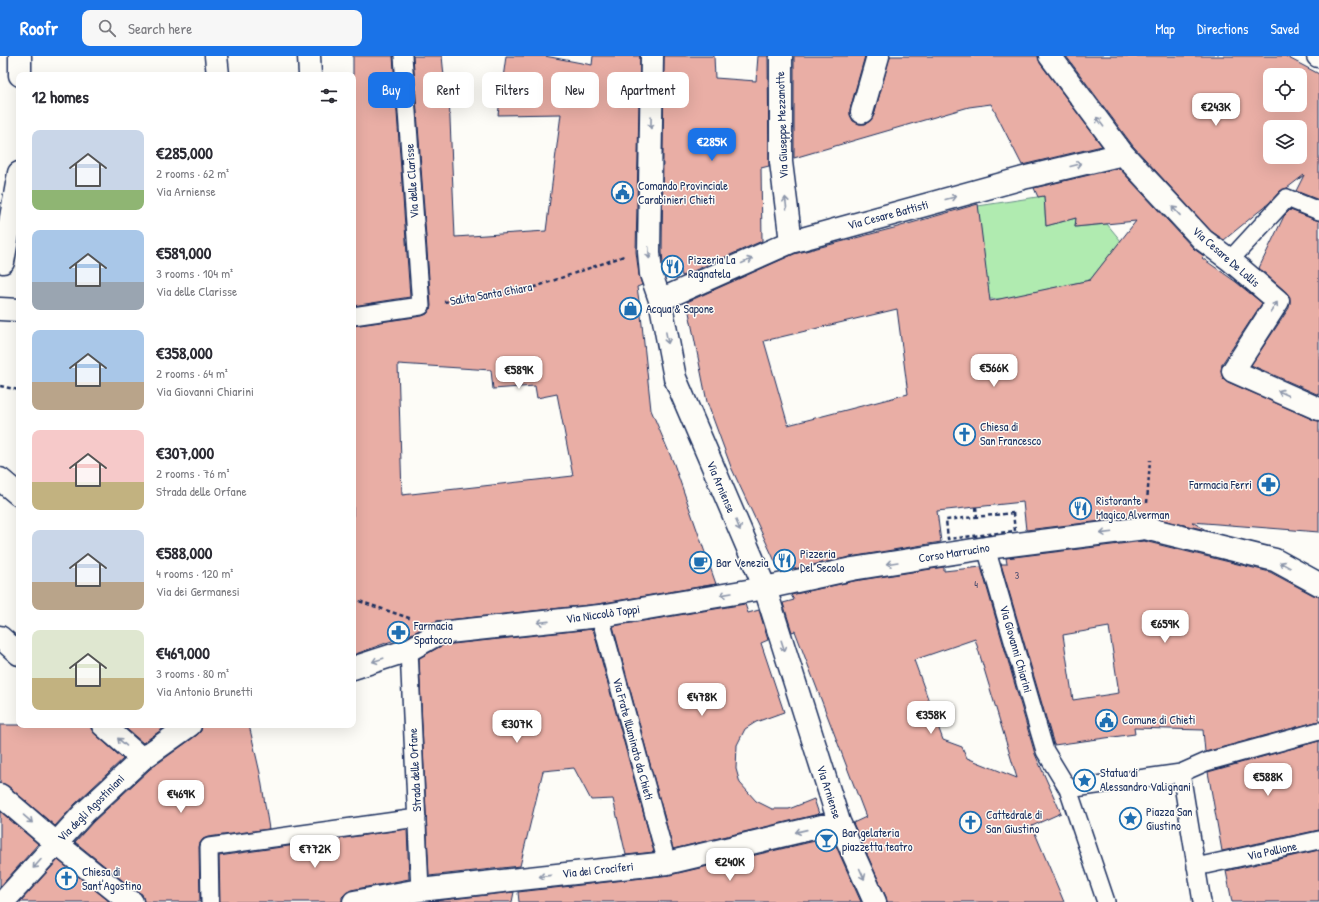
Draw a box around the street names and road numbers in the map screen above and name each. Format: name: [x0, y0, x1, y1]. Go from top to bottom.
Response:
street label: Via Giuseppe Mezzanotte: [771, 71, 792, 179]
street label: Via delle Clarisse: [400, 143, 423, 219]
street label: Via Cesare Battisti: [846, 196, 930, 233]
street label: Via Cesare De Lollis: [1189, 222, 1264, 291]
street label: Salita Santa Chiara: [448, 278, 534, 309]
street label: Via Arniense: [703, 458, 740, 516]
street label: Corso Marrucino: [917, 538, 991, 567]
street label: Via Niccolò Toppi: [565, 600, 641, 627]
street label: Via Giovanni Chiarini: [996, 603, 1037, 695]
street label: Via Frate Illuminato da Chieti: [609, 676, 658, 802]
street label: Strada delle Orfane: [404, 728, 425, 812]
street label: Via Arniense: [813, 763, 846, 821]
street label: Via degli Agostiniani: [53, 770, 128, 845]
street label: Via Pollione: [1245, 837, 1299, 864]
street label: Via dei Crociferi: [561, 857, 634, 882]

